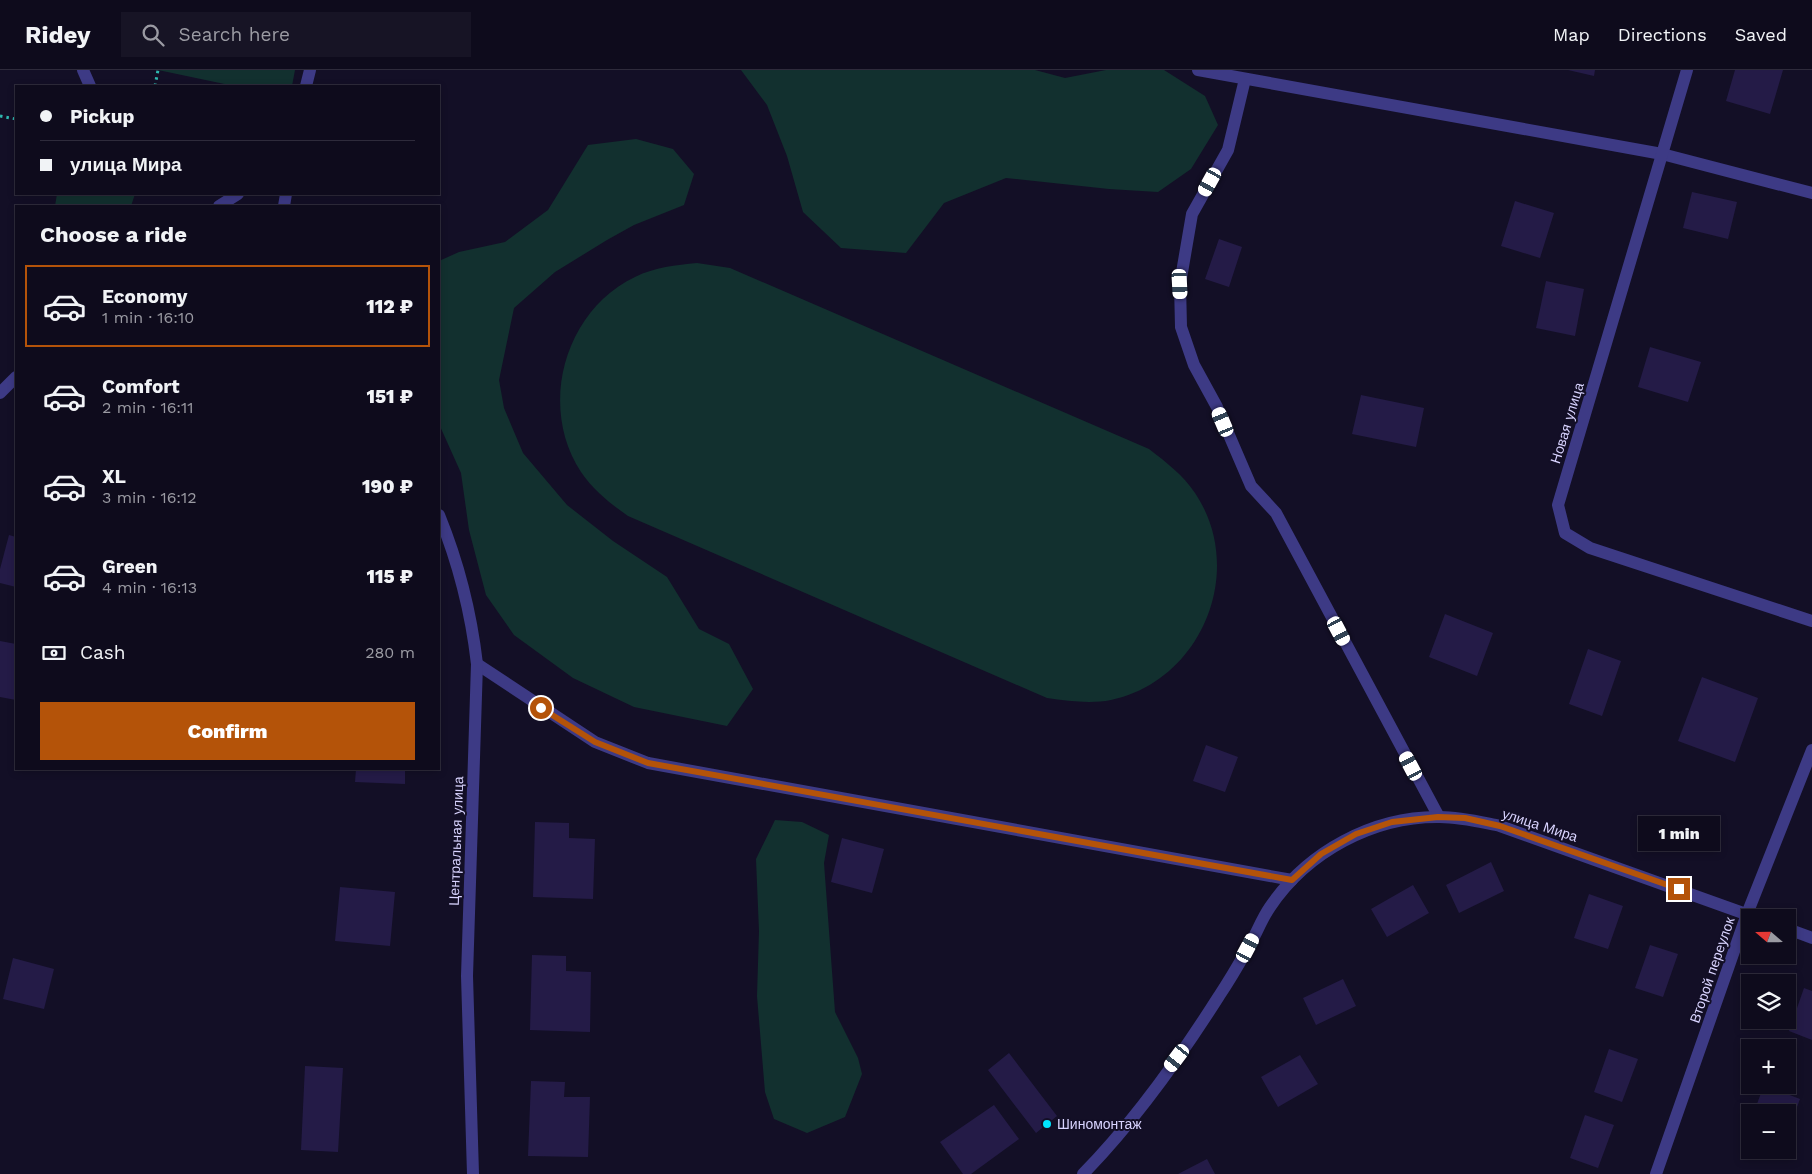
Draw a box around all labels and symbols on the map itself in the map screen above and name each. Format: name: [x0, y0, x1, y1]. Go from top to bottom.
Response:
car: [1196, 165, 1223, 199]
car: [1171, 269, 1188, 299]
street label: Новая улица: [1547, 380, 1587, 465]
car: [1210, 405, 1235, 439]
car: [1325, 614, 1352, 648]
route start: [530, 697, 552, 719]
car: [1397, 749, 1424, 783]
street label: Центральная улица: [446, 776, 466, 906]
street label: улица Мира: [1500, 805, 1580, 845]
callout: 1 min: [1638, 816, 1720, 852]
route end: [1668, 878, 1690, 900]
north arrow: [1741, 909, 1796, 964]
street label: Второй переулок: [1686, 914, 1738, 1025]
car: [1234, 931, 1261, 965]
car: [1161, 1042, 1192, 1074]
place label: Шиномонтаж: [1057, 1116, 1142, 1132]
marker: Шиномонтаж: [1041, 1118, 1053, 1130]

